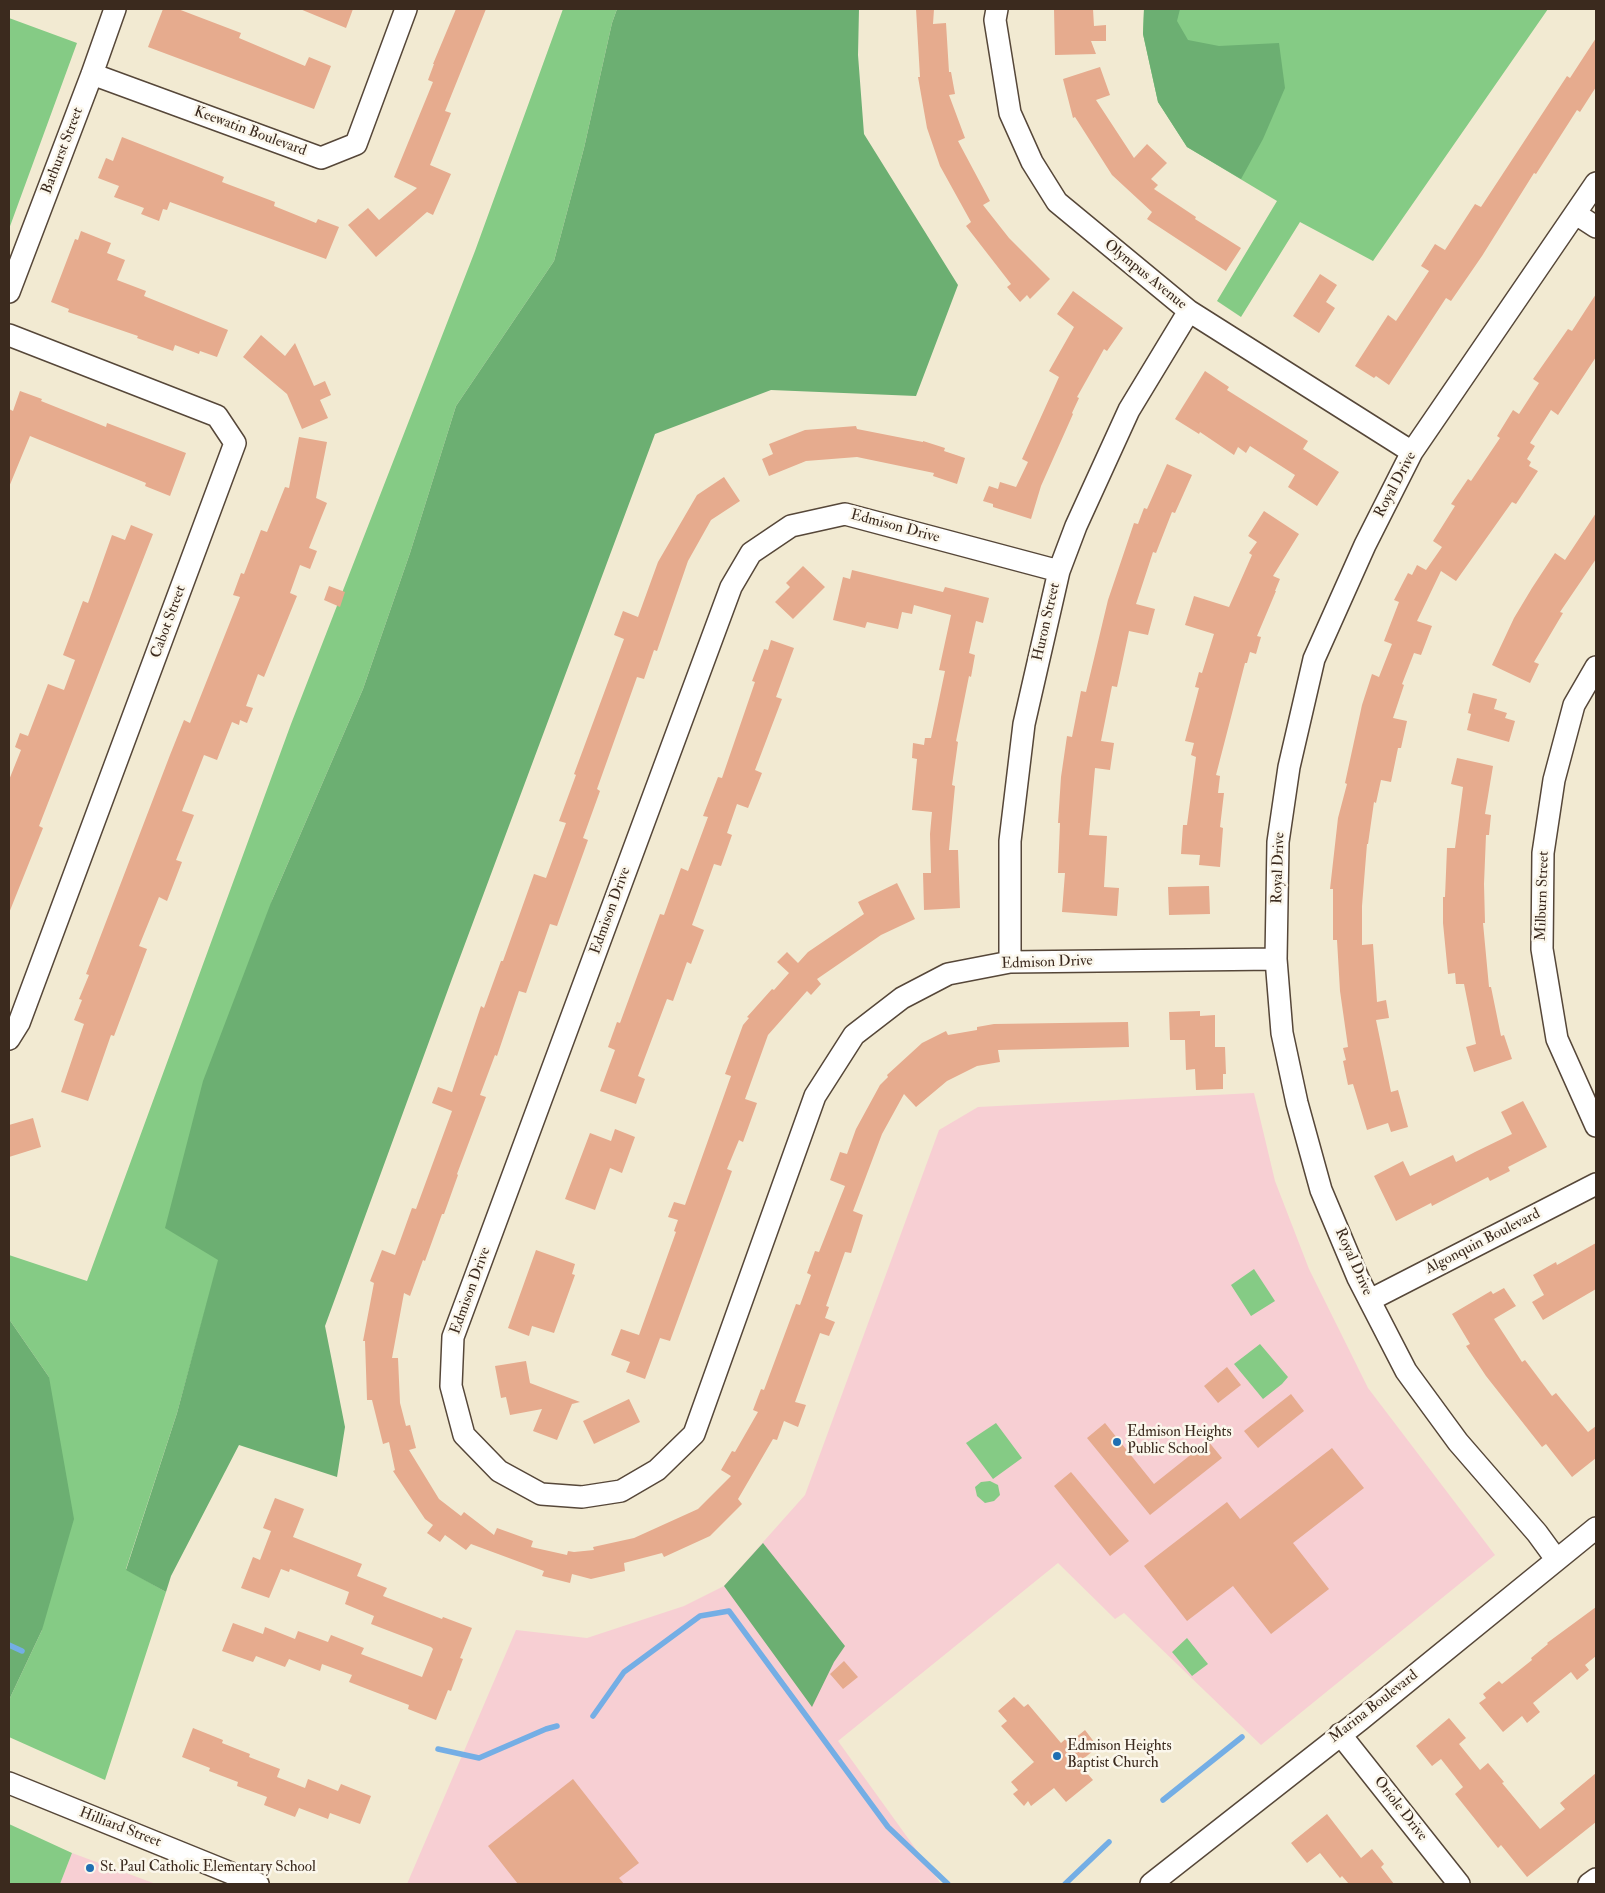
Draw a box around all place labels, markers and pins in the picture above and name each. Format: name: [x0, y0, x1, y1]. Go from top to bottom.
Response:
place label: Edmison Heights Public School: [1127, 1424, 1232, 1459]
marker: Edmison Heights Public School: [1111, 1436, 1123, 1448]
place label: Edmison Heights Baptist Church: [1067, 1738, 1172, 1773]
marker: Edmison Heights Baptist Church: [1051, 1750, 1063, 1762]
place label: St. Paul Catholic Elementary School: [100, 1859, 316, 1877]
marker: St. Paul Catholic Elementary School: [84, 1862, 96, 1874]

